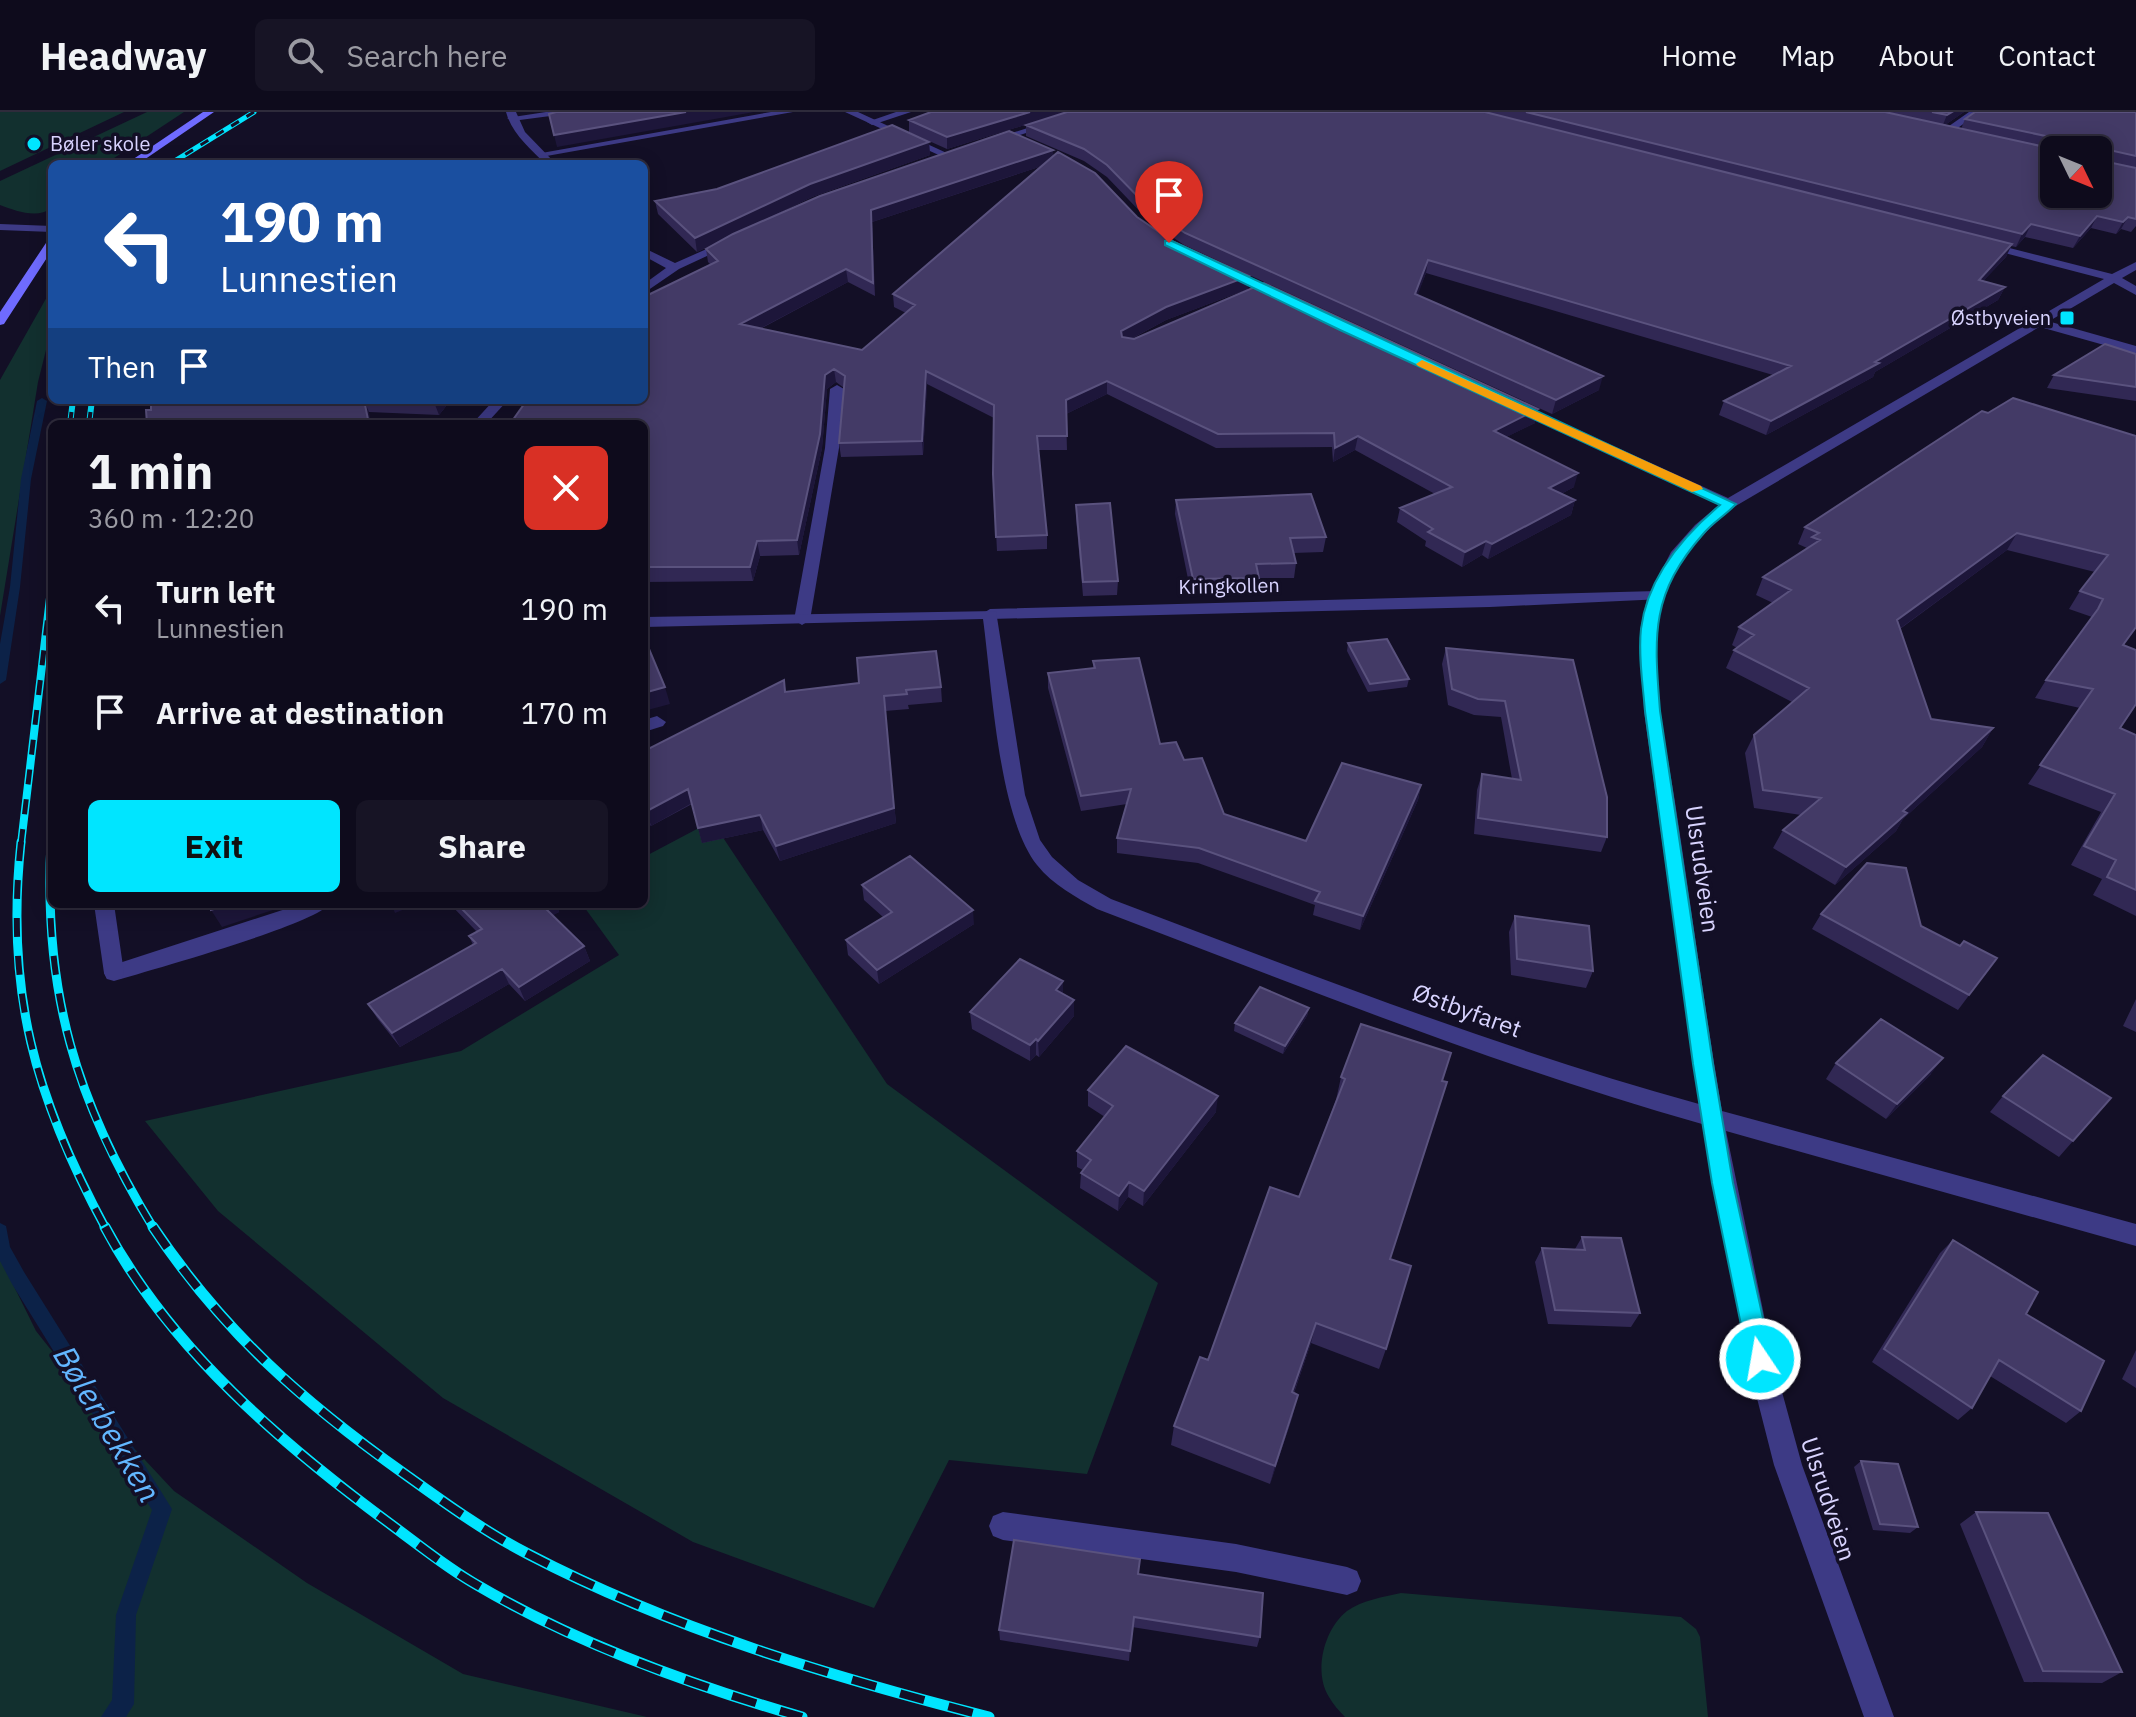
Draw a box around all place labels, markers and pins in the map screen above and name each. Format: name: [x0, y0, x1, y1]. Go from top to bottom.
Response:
place label: Bøler skole: [50, 130, 150, 157]
marker: Bøler skole: [25, 135, 43, 153]
pin: [1135, 161, 1203, 243]
place label: Østbyveien: [1951, 304, 2051, 331]
marker: Østbyveien: [2058, 309, 2076, 327]

